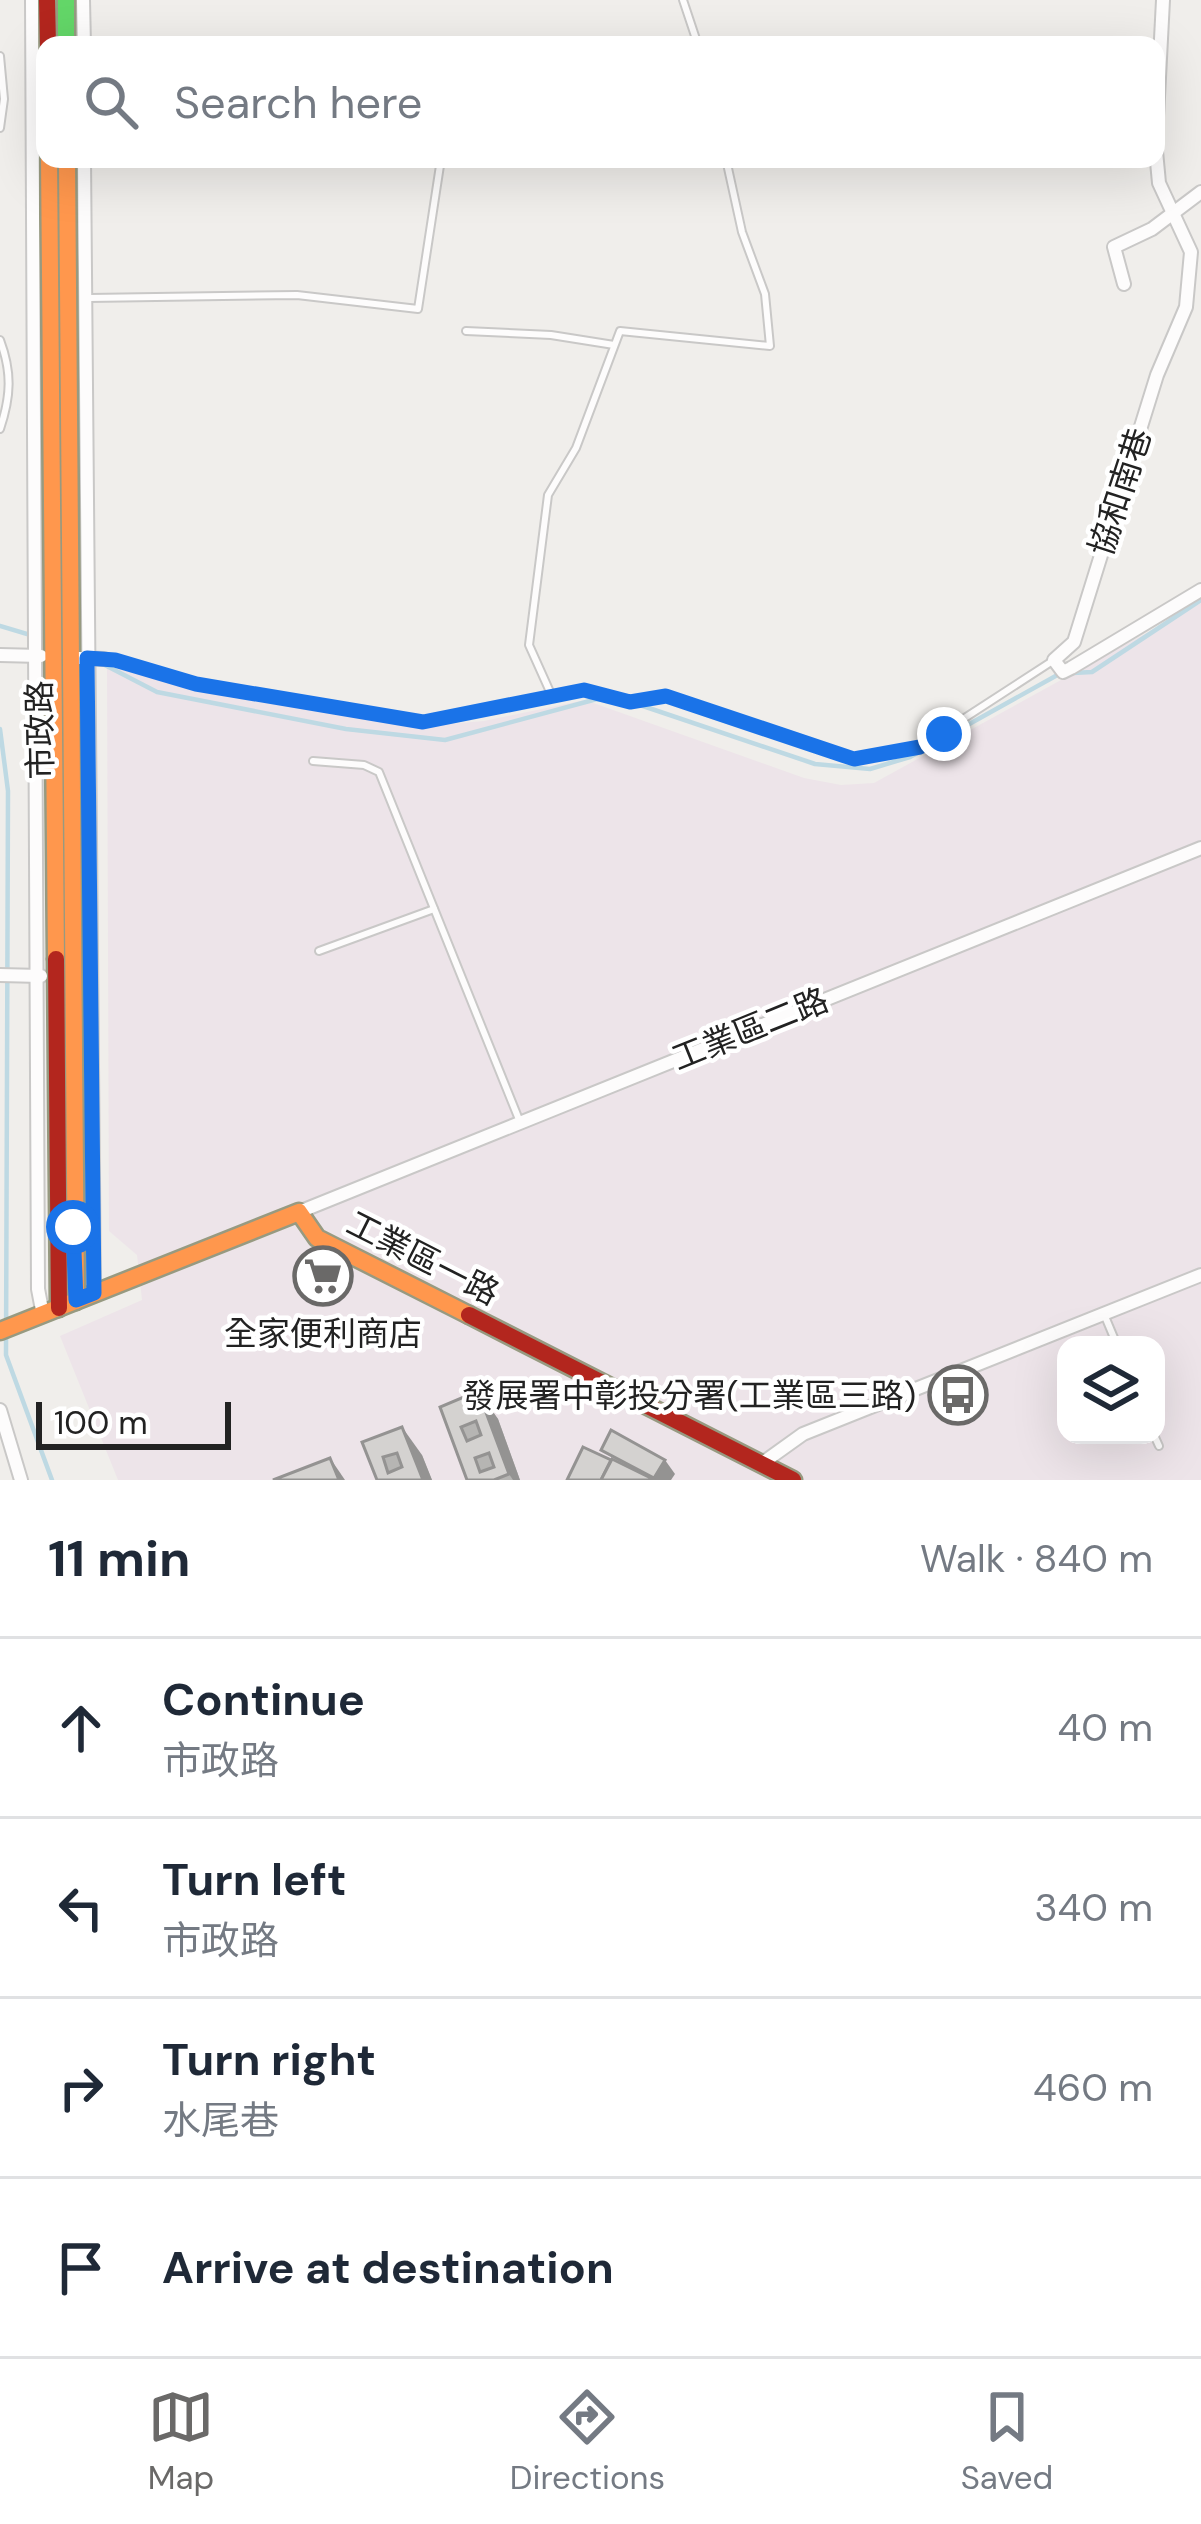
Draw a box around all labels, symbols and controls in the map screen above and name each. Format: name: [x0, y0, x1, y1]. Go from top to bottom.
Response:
search box: [36, 36, 1165, 168]
icon: search: [78, 69, 144, 135]
text: Search here: [174, 73, 422, 132]
street label: 協和南巷: [1079, 423, 1161, 561]
street label: 市政路: [18, 680, 62, 780]
route end: [917, 707, 971, 761]
street label: 工業區二路: [665, 978, 835, 1080]
route start: [46, 1200, 100, 1254]
street label: 工業區一路: [340, 1201, 506, 1315]
supermarket icon: 全家便利商店: [292, 1245, 354, 1307]
place label: 全家便利商店: [224, 1312, 422, 1355]
map controls: [1057, 1336, 1165, 1444]
button: layers: [1057, 1336, 1165, 1444]
bus stop icon: 發展署中彰投分署(工業區三路): [927, 1364, 989, 1426]
place label: 發展署中彰投分署(工業區三路): [462, 1374, 916, 1417]
scale bar: [36, 1396, 231, 1449]
text: 100 m: [54, 1401, 148, 1444]
text: 11 min: [48, 1525, 191, 1592]
text: Walk · 840 m: [920, 1533, 1153, 1584]
text: Continue: [162, 1670, 365, 1729]
icon: ahead: [48, 1695, 114, 1761]
text: 40 m: [1058, 1702, 1153, 1753]
text: 市政路: [162, 1735, 279, 1786]
text: Turn left: [162, 1850, 346, 1909]
icon: left: [48, 1875, 114, 1941]
text: 340 m: [1034, 1882, 1153, 1933]
text: 市政路: [162, 1915, 279, 1966]
text: Turn right: [162, 2030, 376, 2089]
icon: right: [48, 2055, 114, 2121]
text: 460 m: [1033, 2062, 1153, 2113]
text: 水尾巷: [162, 2095, 279, 2146]
icon: arrive: [48, 2235, 114, 2301]
text: Arrive at destination: [162, 2238, 614, 2297]
tab: Map: [148, 2384, 214, 2499]
tab: Directions: [510, 2384, 665, 2499]
tab: Saved: [961, 2384, 1053, 2499]

